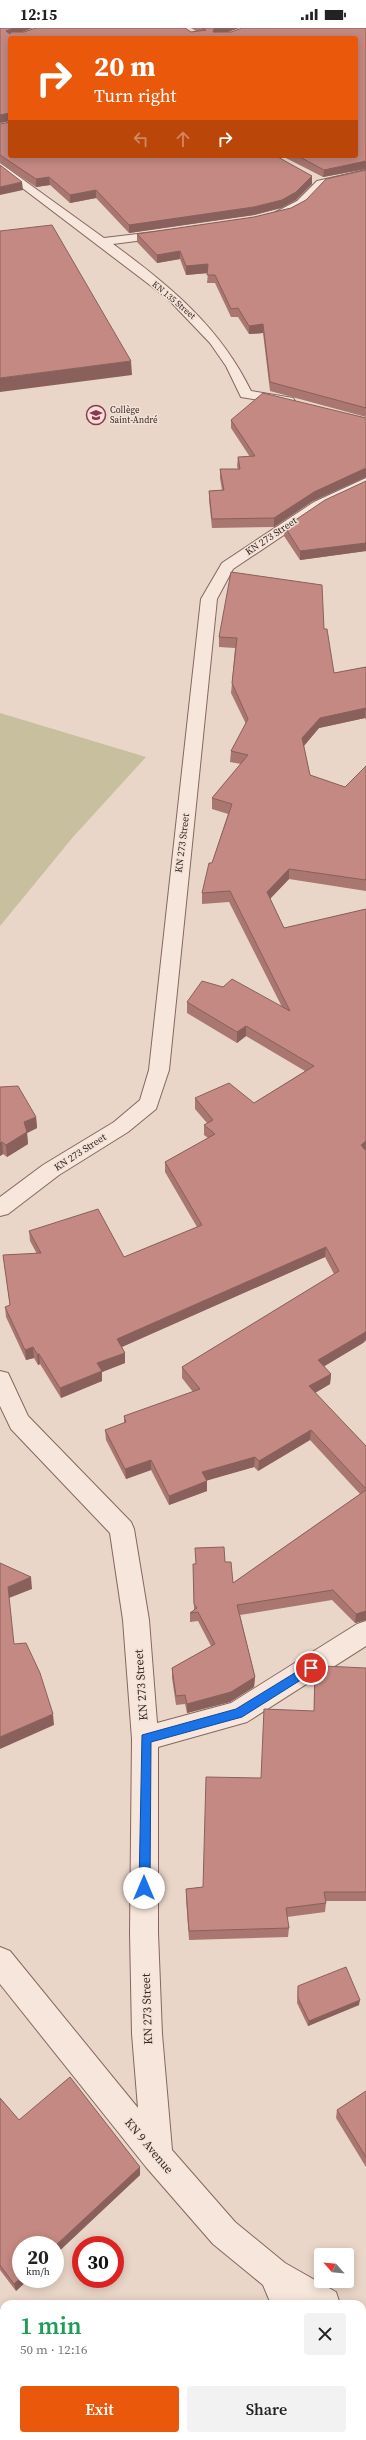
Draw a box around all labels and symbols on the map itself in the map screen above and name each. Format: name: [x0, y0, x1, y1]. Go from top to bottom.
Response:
street label: KN 135 Street: [150, 278, 198, 322]
school or university icon: Collège Saint-André: [85, 404, 107, 426]
place label: Collège Saint-André: [110, 404, 158, 426]
street label: KN 273 Street: [243, 514, 300, 558]
street label: KN 273 Street: [172, 812, 192, 873]
street label: KN 273 Street: [51, 1130, 109, 1174]
street label: KN 273 Street: [131, 1649, 151, 1721]
pin: [294, 1651, 328, 1685]
position arrow: [123, 1867, 165, 1909]
street label: KN 273 Street: [138, 1973, 156, 2045]
street label: KN 9 Avenue: [121, 2115, 177, 2177]
speed limit sign: 30: [72, 2236, 124, 2288]
north arrow: [314, 2248, 354, 2288]

